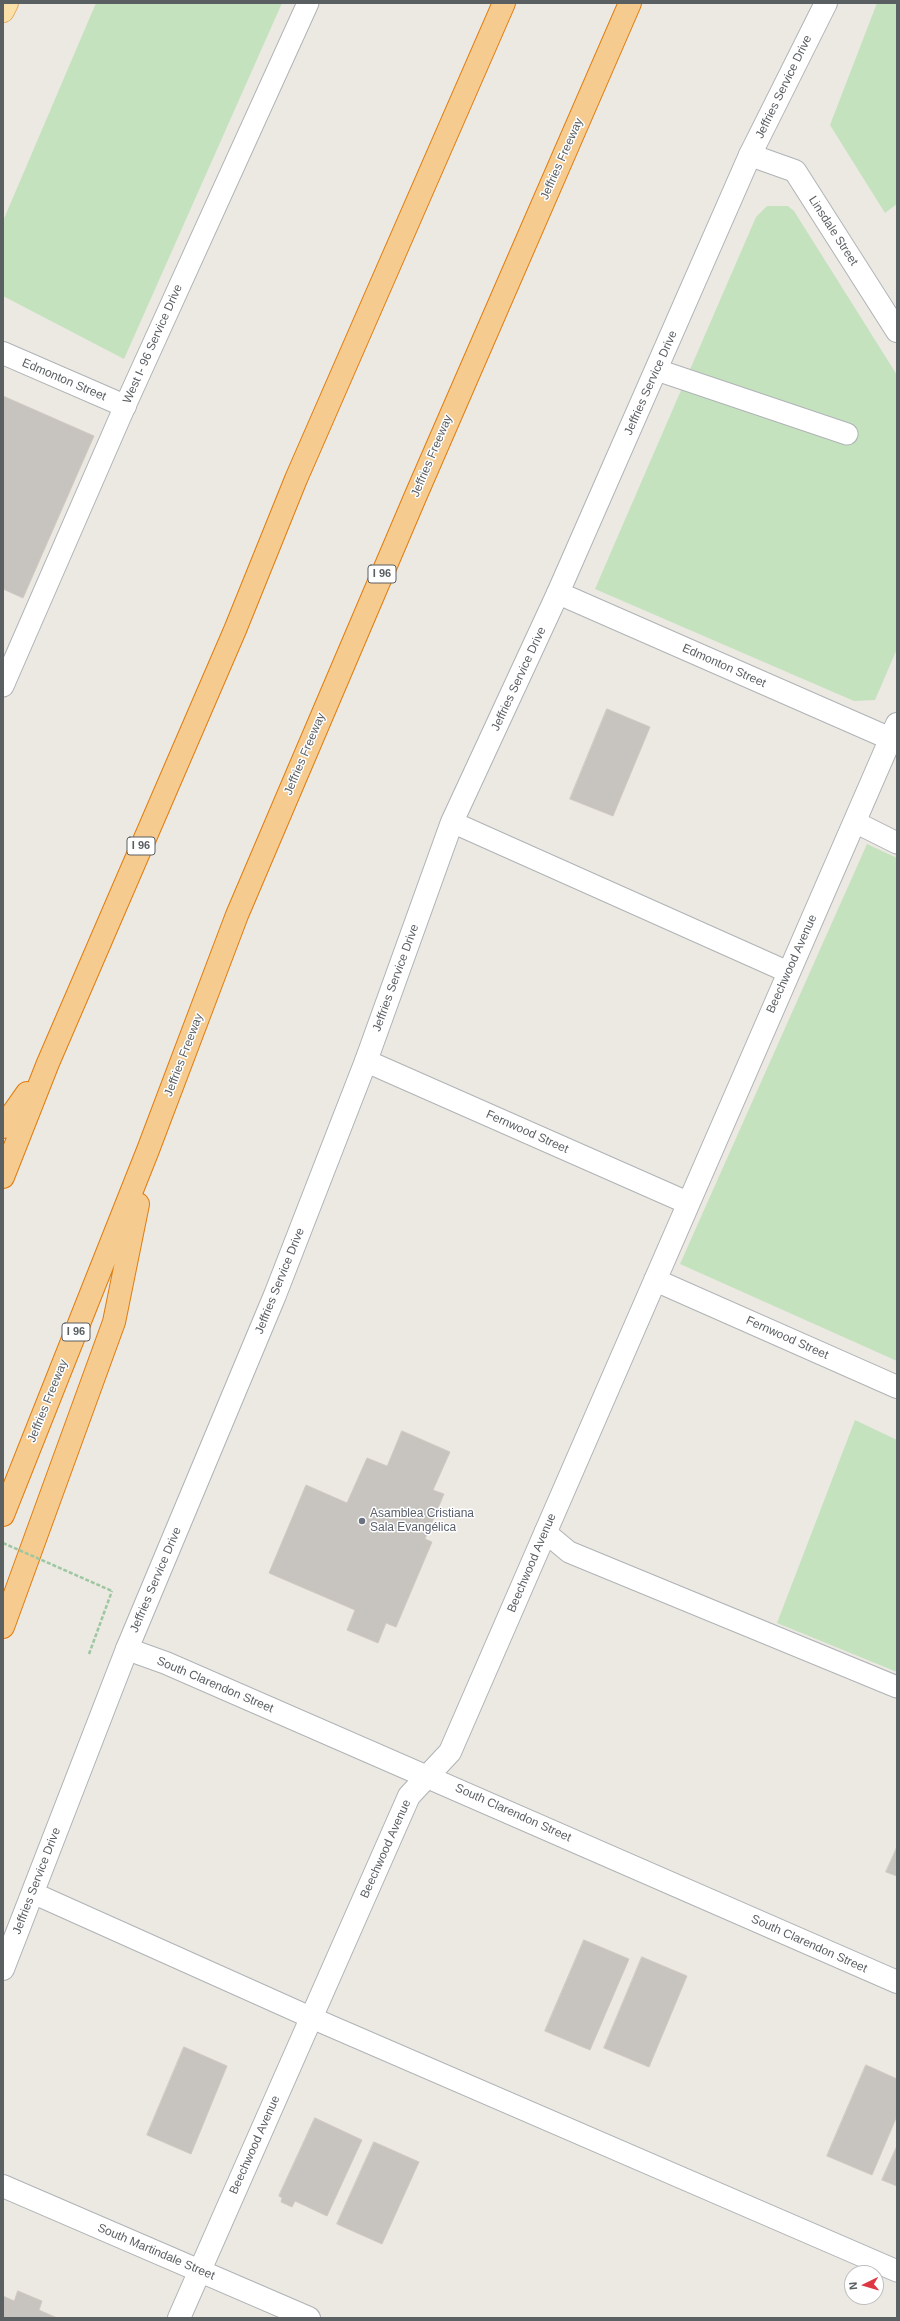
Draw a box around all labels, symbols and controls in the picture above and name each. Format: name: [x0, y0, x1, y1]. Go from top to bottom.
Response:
street label: Jeffries Service Drive: [753, 33, 815, 141]
street label: Jeffries Freeway: [538, 116, 586, 202]
street label: Linsdale Street: [805, 194, 861, 268]
street label: West I- 96 Service Drive: [120, 282, 186, 406]
street label: Jeffries Service Drive: [621, 328, 681, 438]
street label: Edmonton Street: [20, 356, 108, 404]
street label: Jeffries Freeway: [408, 413, 456, 499]
road number: I 96: [368, 565, 396, 583]
street label: Jeffries Service Drive: [489, 625, 549, 733]
street label: Edmonton Street: [680, 641, 768, 691]
street label: Jeffries Freeway: [281, 711, 329, 797]
road number: I 96: [127, 837, 155, 855]
street label: Beechwood Avenue: [764, 912, 820, 1016]
street label: Jeffries Service Drive: [370, 922, 422, 1034]
street label: Jeffries Freeway: [162, 1011, 206, 1099]
street label: Fernwood Street: [484, 1107, 570, 1157]
street label: Jeffries Service Drive: [252, 1226, 308, 1336]
street label: Fernwood Street: [744, 1313, 830, 1363]
road number: I 96: [62, 1323, 90, 1341]
street label: Jeffries Freeway: [25, 1358, 71, 1444]
place label: Asamblea Cristiana Sala Evangélica: [370, 1507, 474, 1535]
street label: Beechwood Avenue: [505, 1511, 559, 1615]
marker: Asamblea Cristiana Sala Evangélica: [357, 1516, 367, 1526]
street label: Jeffries Service Drive: [127, 1525, 185, 1635]
street label: South Clarendon Street: [154, 1654, 276, 1716]
street label: South Clarendon Street: [453, 1781, 573, 1845]
street label: Beechwood Avenue: [358, 1797, 414, 1901]
street label: Jeffries Service Drive: [10, 1826, 64, 1936]
street label: South Clarendon Street: [749, 1912, 869, 1976]
street label: Beechwood Avenue: [227, 2093, 283, 2197]
street label: South Martindale Street: [95, 2221, 217, 2283]
north arrow: [844, 2265, 884, 2305]
text: N: [847, 2281, 859, 2290]

